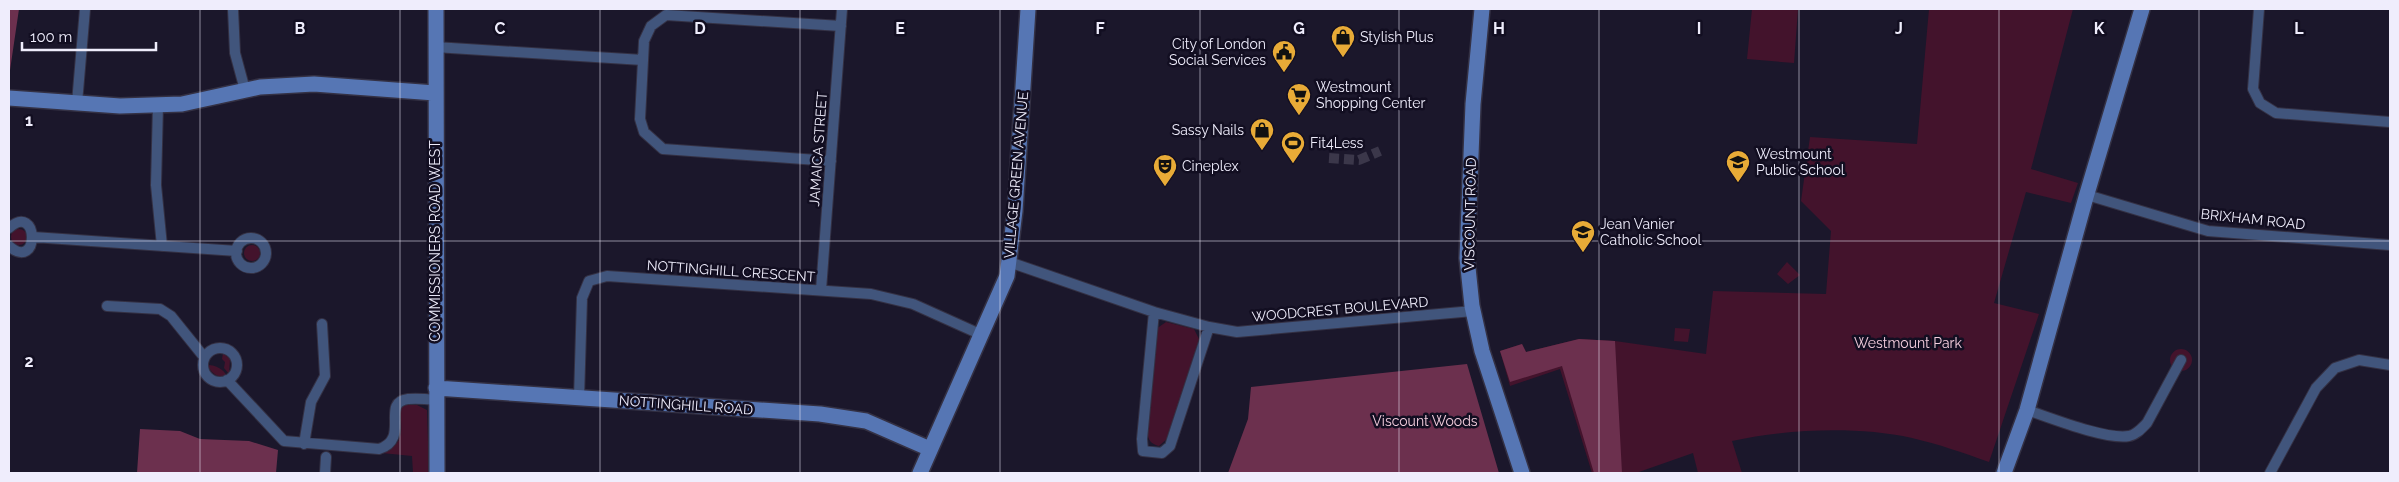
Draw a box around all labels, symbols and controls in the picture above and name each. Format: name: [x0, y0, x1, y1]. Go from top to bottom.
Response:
text: B: [295, 19, 306, 38]
text: C: [495, 19, 506, 38]
text: D: [694, 19, 706, 38]
text: E: [895, 19, 905, 38]
text: F: [1095, 19, 1105, 38]
text: G: [1293, 19, 1305, 38]
text: H: [1493, 19, 1505, 38]
text: I: [1697, 19, 1701, 38]
text: J: [1895, 19, 1903, 38]
text: K: [2094, 19, 2105, 38]
text: L: [2294, 19, 2304, 38]
scale bar: [22, 20, 156, 52]
shop icon: Stylish Plus: [1330, 24, 1356, 58]
text: 100 m: [30, 28, 72, 46]
place label: Stylish Plus: [1360, 29, 1434, 45]
place label: City of London Social Services: [1169, 36, 1266, 68]
public building icon: City of London Social Services: [1271, 39, 1297, 73]
place label: Westmount Shopping Center: [1316, 79, 1425, 111]
supermarket icon: Westmount Shopping Center: [1286, 82, 1312, 116]
street label: JAMAICA STREET: [806, 91, 830, 207]
street label: VILLAGE GREEN AVENUE: [1001, 91, 1031, 259]
text: 1: [25, 111, 33, 130]
shop icon: Sassy Nails: [1249, 117, 1275, 151]
place label: Sassy Nails: [1172, 122, 1244, 138]
sports icon: Fit4Less: [1280, 130, 1306, 164]
place label: Fit4Less: [1310, 135, 1364, 151]
street label: COMMISSIONERS ROAD WEST: [427, 140, 443, 342]
place label: Westmount Public School: [1756, 146, 1845, 178]
school or university icon: Westmount Public School: [1725, 149, 1751, 183]
theatre icon: Cineplex: [1152, 153, 1178, 187]
street label: VISCOUNT ROAD: [1461, 157, 1479, 271]
place label: Cineplex: [1182, 158, 1238, 174]
street label: BRIXHAM ROAD: [2200, 206, 2306, 232]
place label: Jean Vanier Catholic School: [1600, 216, 1701, 248]
school or university icon: Jean Vanier Catholic School: [1570, 219, 1596, 253]
street label: NOTTINGHILL CRESCENT: [646, 257, 816, 285]
street label: WOODCREST BOULEVARD: [1251, 293, 1429, 325]
park label: Westmount Park: [1854, 335, 1962, 351]
text: 2: [24, 352, 34, 371]
street label: NOTTINGHILL ROAD: [618, 392, 754, 418]
park label: Viscount Woods: [1372, 413, 1478, 429]

